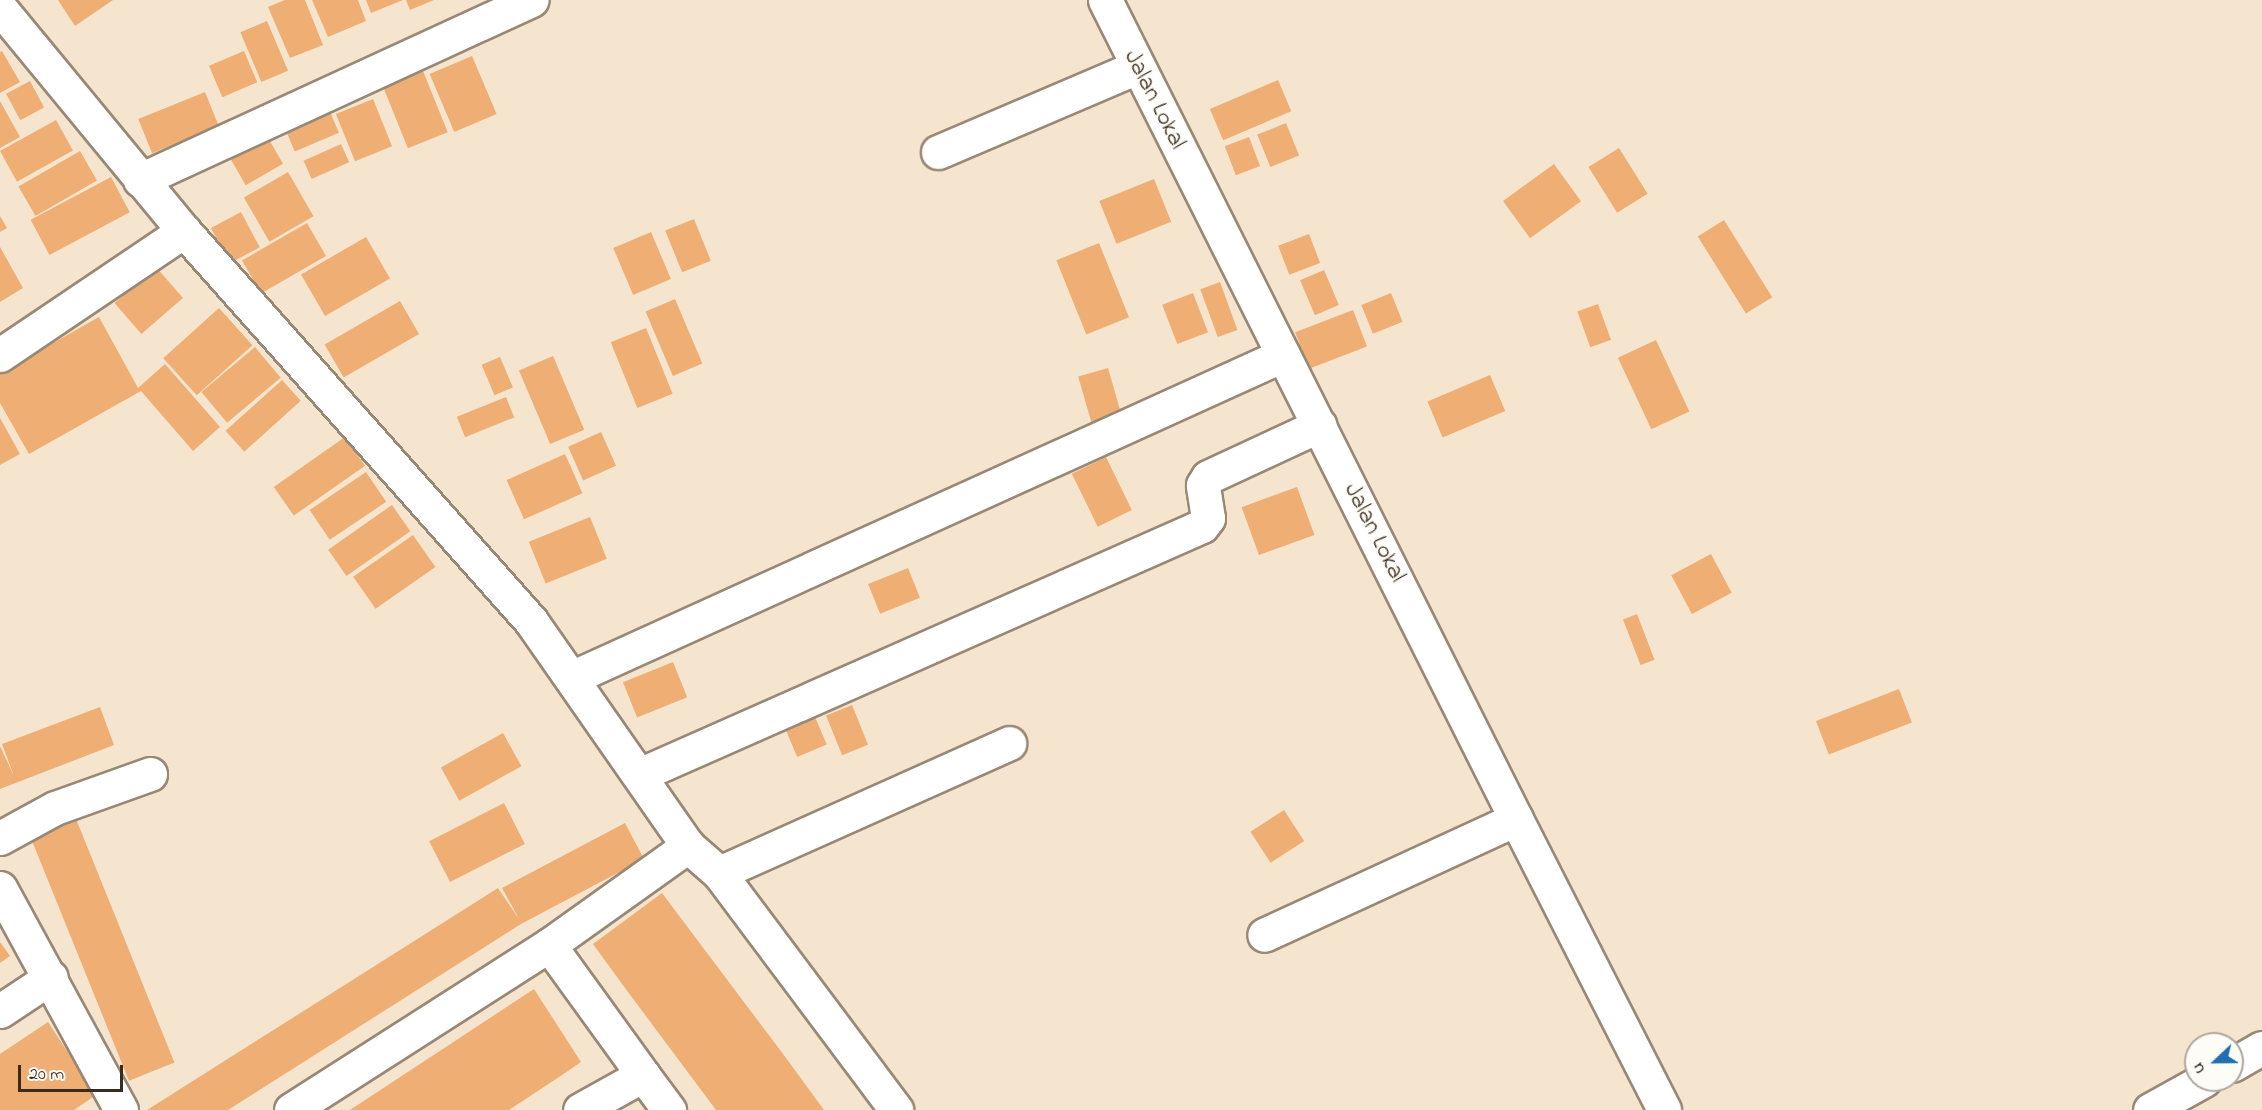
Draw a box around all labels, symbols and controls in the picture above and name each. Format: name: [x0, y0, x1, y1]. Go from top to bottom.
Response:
street label: Jalan Lokal: [1117, 46, 1191, 154]
street label: Jalan Lokal: [1337, 479, 1411, 587]
north arrow: [2184, 1032, 2244, 1092]
scale bar: [21, 1053, 126, 1091]
text: U: [2186, 1059, 2212, 1077]
text: 20 m: [29, 1062, 64, 1088]

